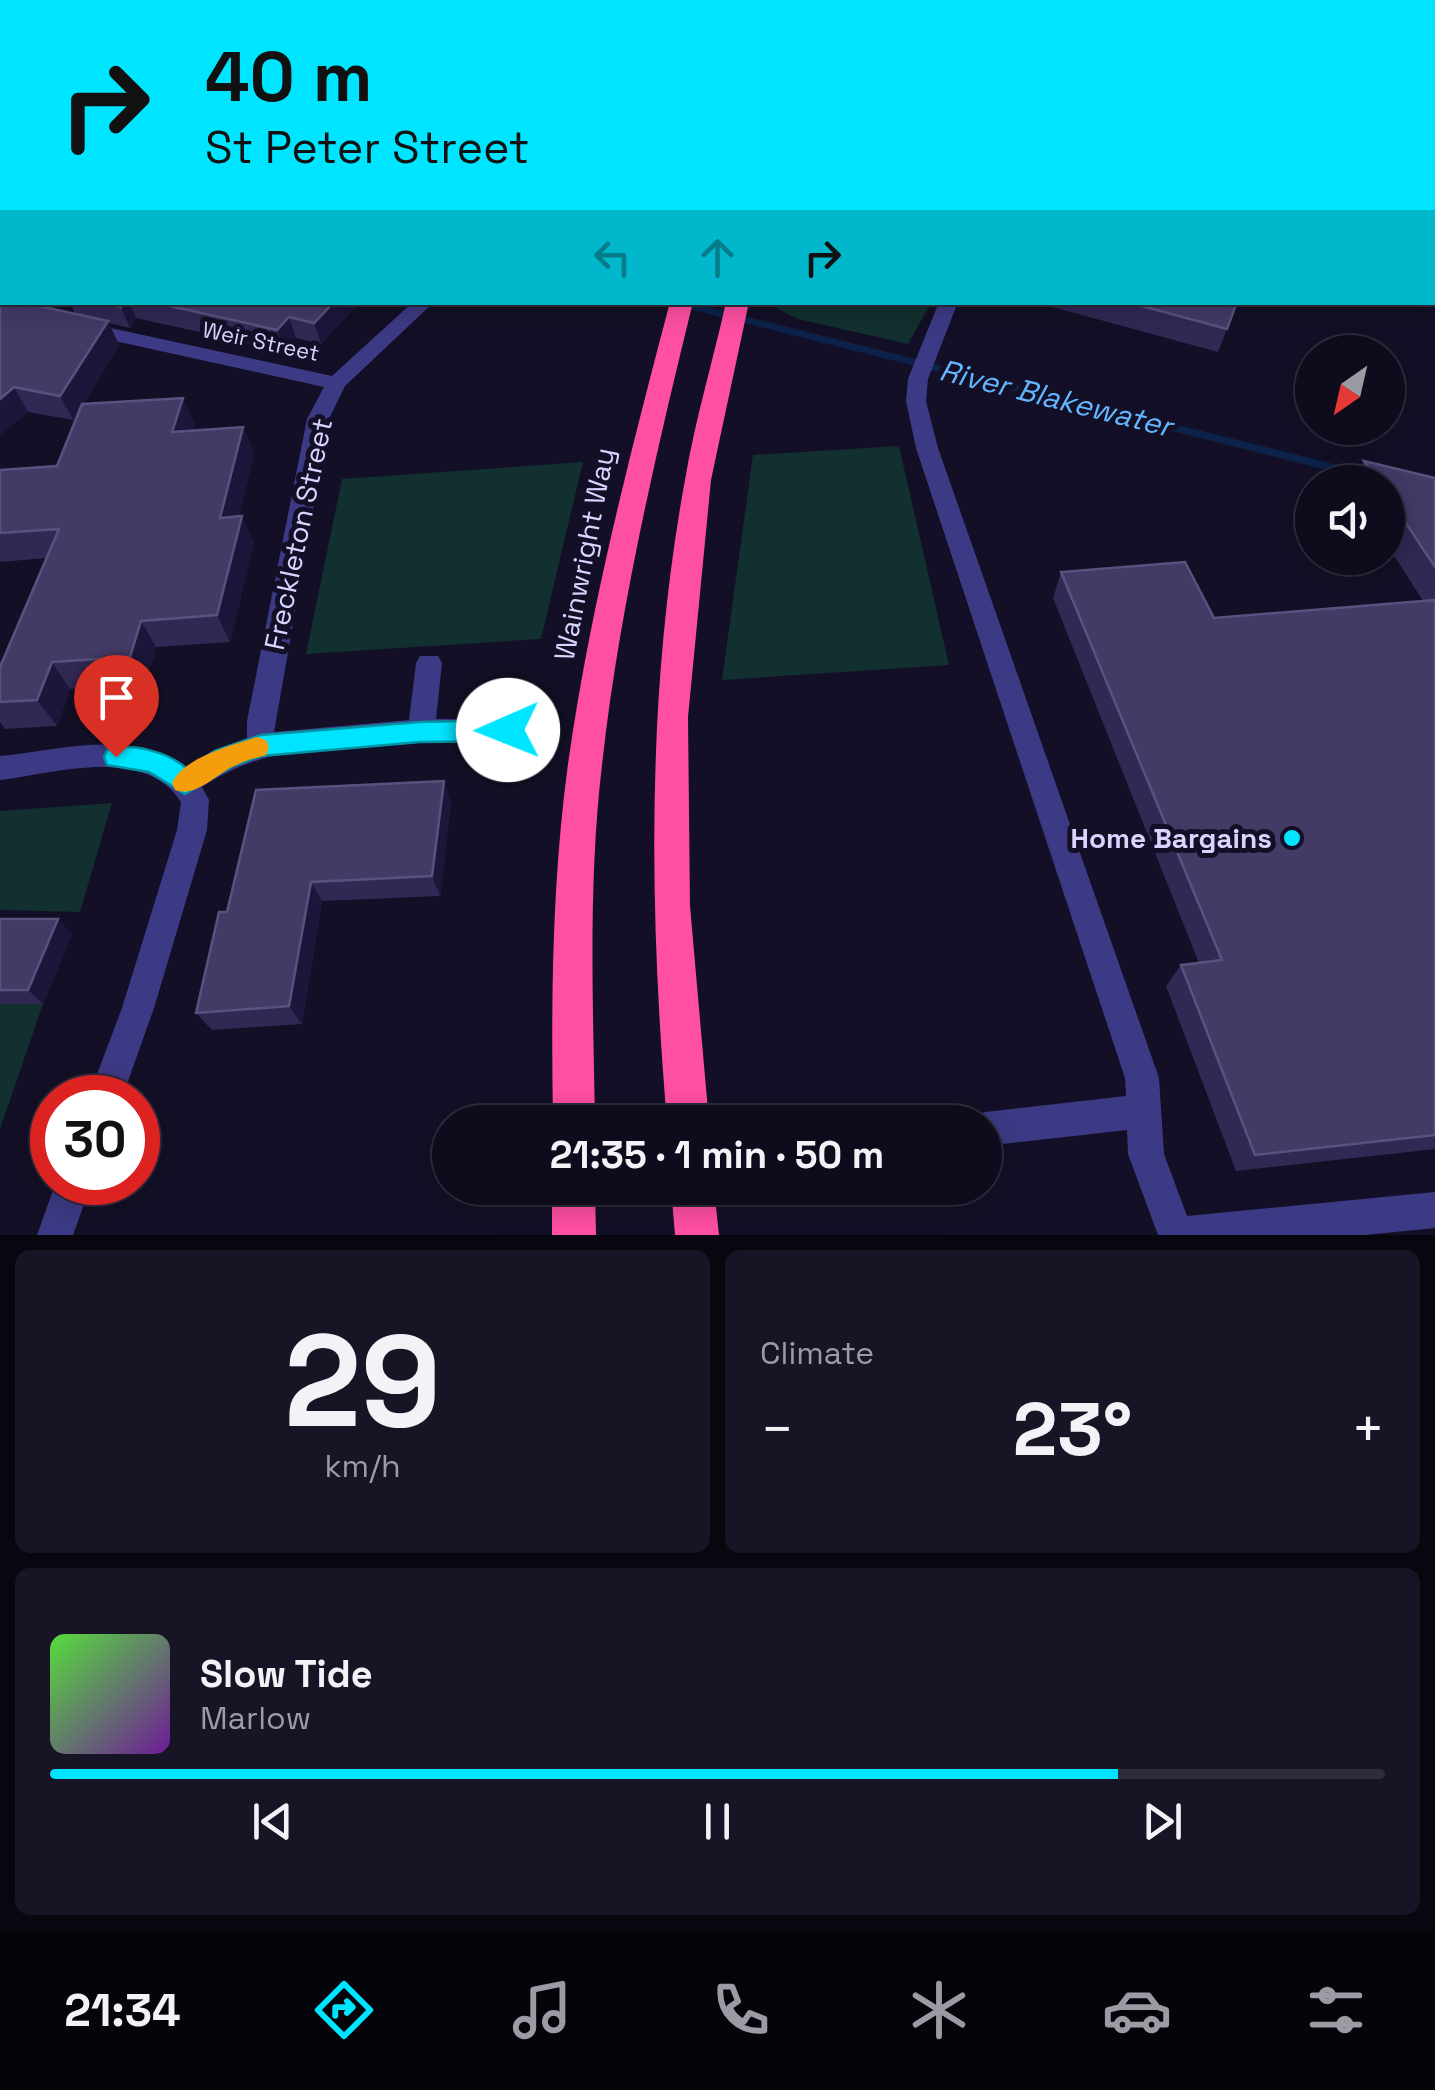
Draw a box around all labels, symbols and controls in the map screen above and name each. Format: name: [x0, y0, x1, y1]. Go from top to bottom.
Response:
text: 40 m: [205, 32, 372, 121]
icon: right: [40, 40, 170, 170]
text: St Peter Street: [205, 119, 530, 176]
icon: left: [585, 230, 640, 285]
icon: ahead: [690, 230, 745, 285]
icon: right: [795, 230, 850, 285]
street label: Weir Street: [200, 315, 322, 367]
north arrow: [1295, 335, 1405, 445]
map controls: [1295, 335, 1405, 575]
water label: River Blakewater: [936, 350, 1179, 446]
street label: Freckleton Street: [256, 415, 340, 653]
street label: Wainwright Way: [546, 445, 622, 663]
button: sound: [1295, 465, 1405, 575]
pin: [74, 655, 159, 758]
icon: arrive: [89, 670, 144, 725]
position arrow: [456, 678, 560, 782]
place label: Home Bargains: [1071, 820, 1272, 856]
marker: Home Bargains: [1281, 827, 1303, 849]
speed limit sign: 30: [30, 1075, 160, 1205]
text: 21:35 · 1 min · 50 m: [550, 1131, 884, 1179]
text: 29: [284, 1298, 441, 1464]
text: Climate: [760, 1333, 874, 1373]
text: 23°: [1013, 1381, 1132, 1477]
text: −: [760, 1394, 794, 1464]
text: +: [1351, 1394, 1385, 1464]
text: km/h: [324, 1446, 401, 1486]
text: Slow Tide: [200, 1650, 373, 1698]
text: Marlow: [200, 1698, 311, 1738]
icon: previous: [245, 1794, 300, 1849]
icon: pause: [690, 1794, 745, 1849]
icon: next: [1135, 1794, 1190, 1849]
icon: directions: [309, 1975, 379, 2045]
icon: music: [507, 1975, 577, 2045]
icon: phone: [706, 1975, 776, 2045]
icon: climate: [904, 1975, 974, 2045]
icon: car: [1102, 1975, 1172, 2045]
icon: filters: [1301, 1975, 1371, 2045]
text: 21:34: [64, 1982, 181, 2039]

